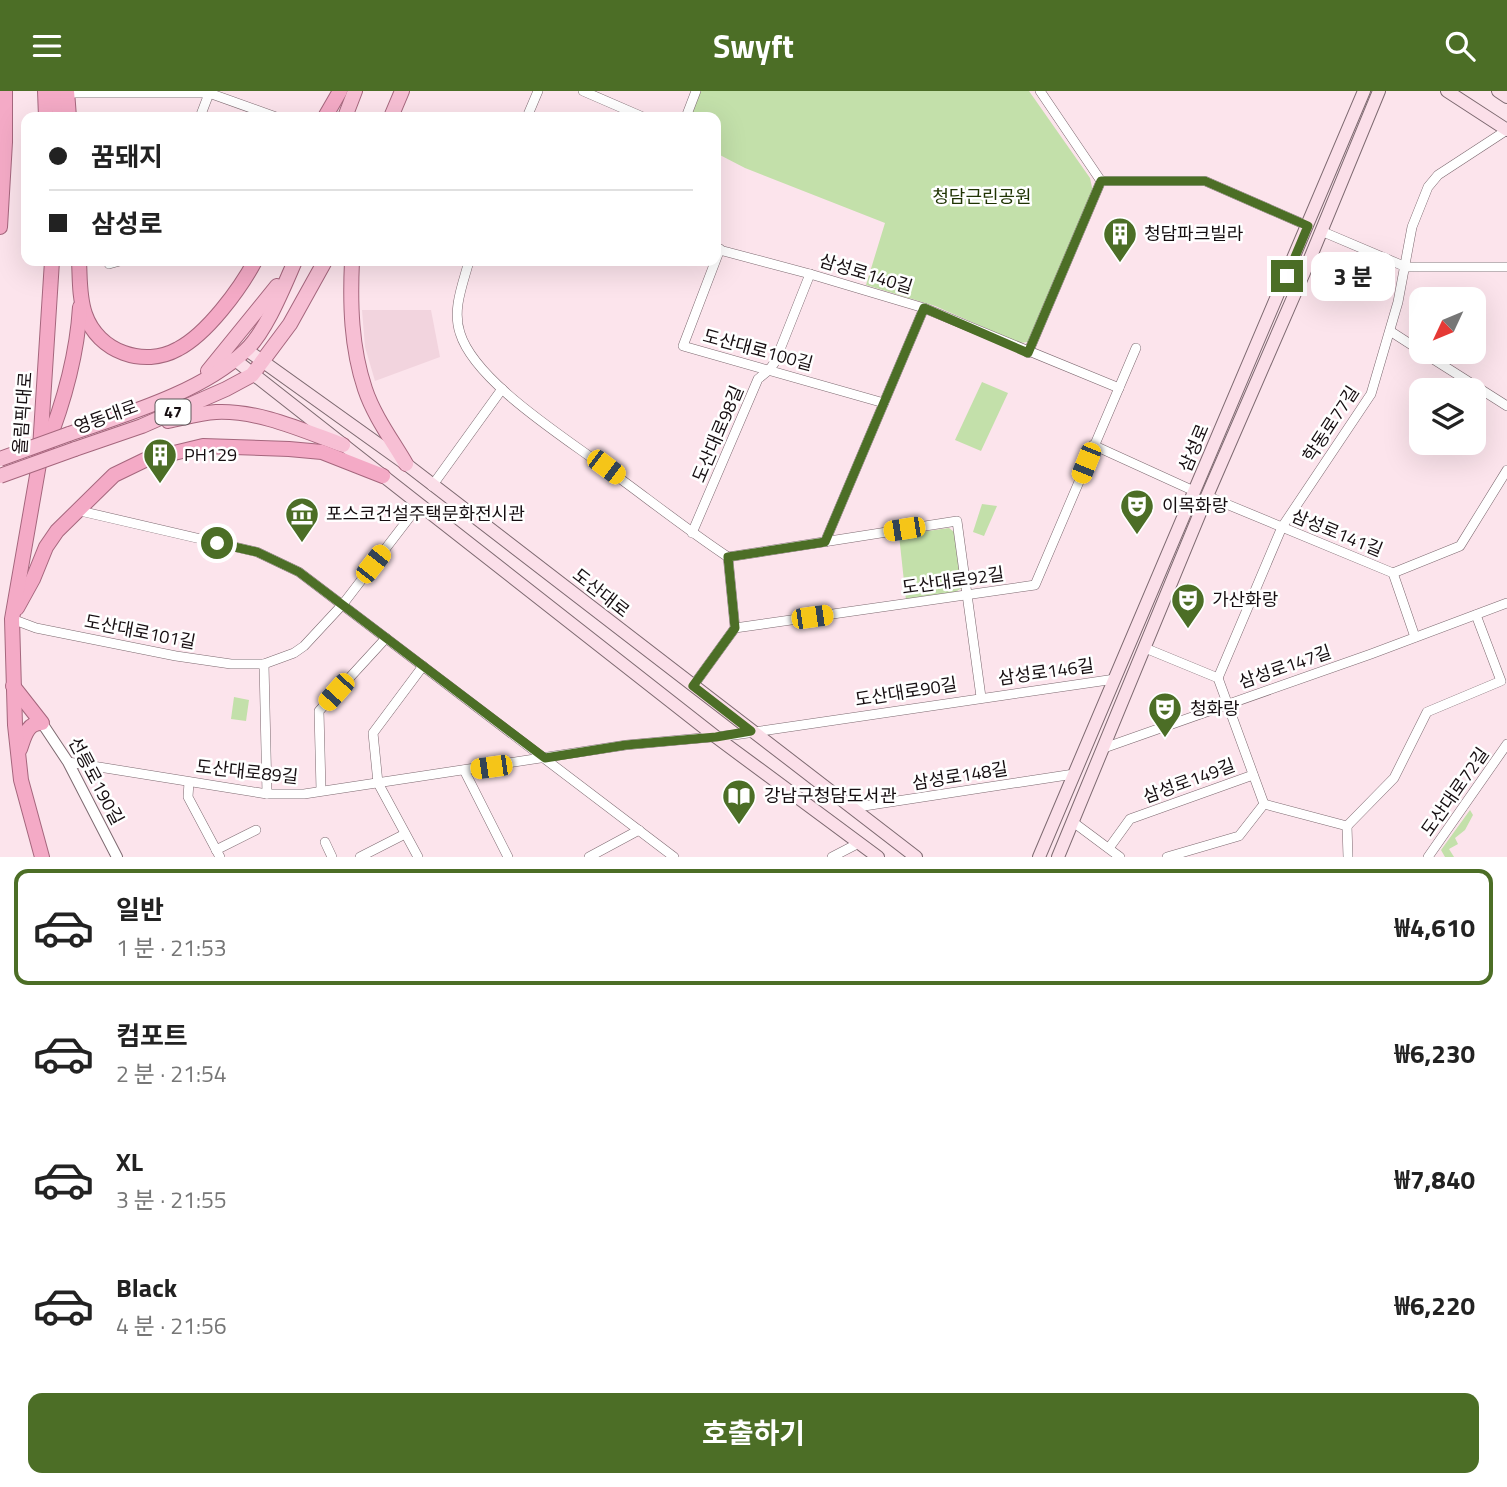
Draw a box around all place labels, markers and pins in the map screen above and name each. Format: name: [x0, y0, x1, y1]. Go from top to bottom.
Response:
building icon: 청담파크빌라: [1101, 215, 1139, 264]
place label: 청담파크빌라: [1144, 220, 1244, 247]
building icon: PH129: [141, 436, 179, 485]
place label: PH129: [184, 441, 237, 468]
theatre icon: 이목화랑: [1118, 487, 1156, 536]
place label: 이목화랑: [1162, 492, 1228, 519]
museum icon: 포스코건설주택문화전시관: [283, 495, 321, 544]
place label: 포스코건설주택문화전시관: [326, 500, 525, 527]
theatre icon: 가산화랑: [1169, 581, 1207, 630]
place label: 가산화랑: [1212, 586, 1278, 613]
theatre icon: 청화랑: [1146, 690, 1184, 739]
place label: 청화랑: [1190, 695, 1240, 722]
library icon: 강남구청담도서관: [720, 777, 758, 826]
place label: 강남구청담도서관: [764, 782, 897, 809]

